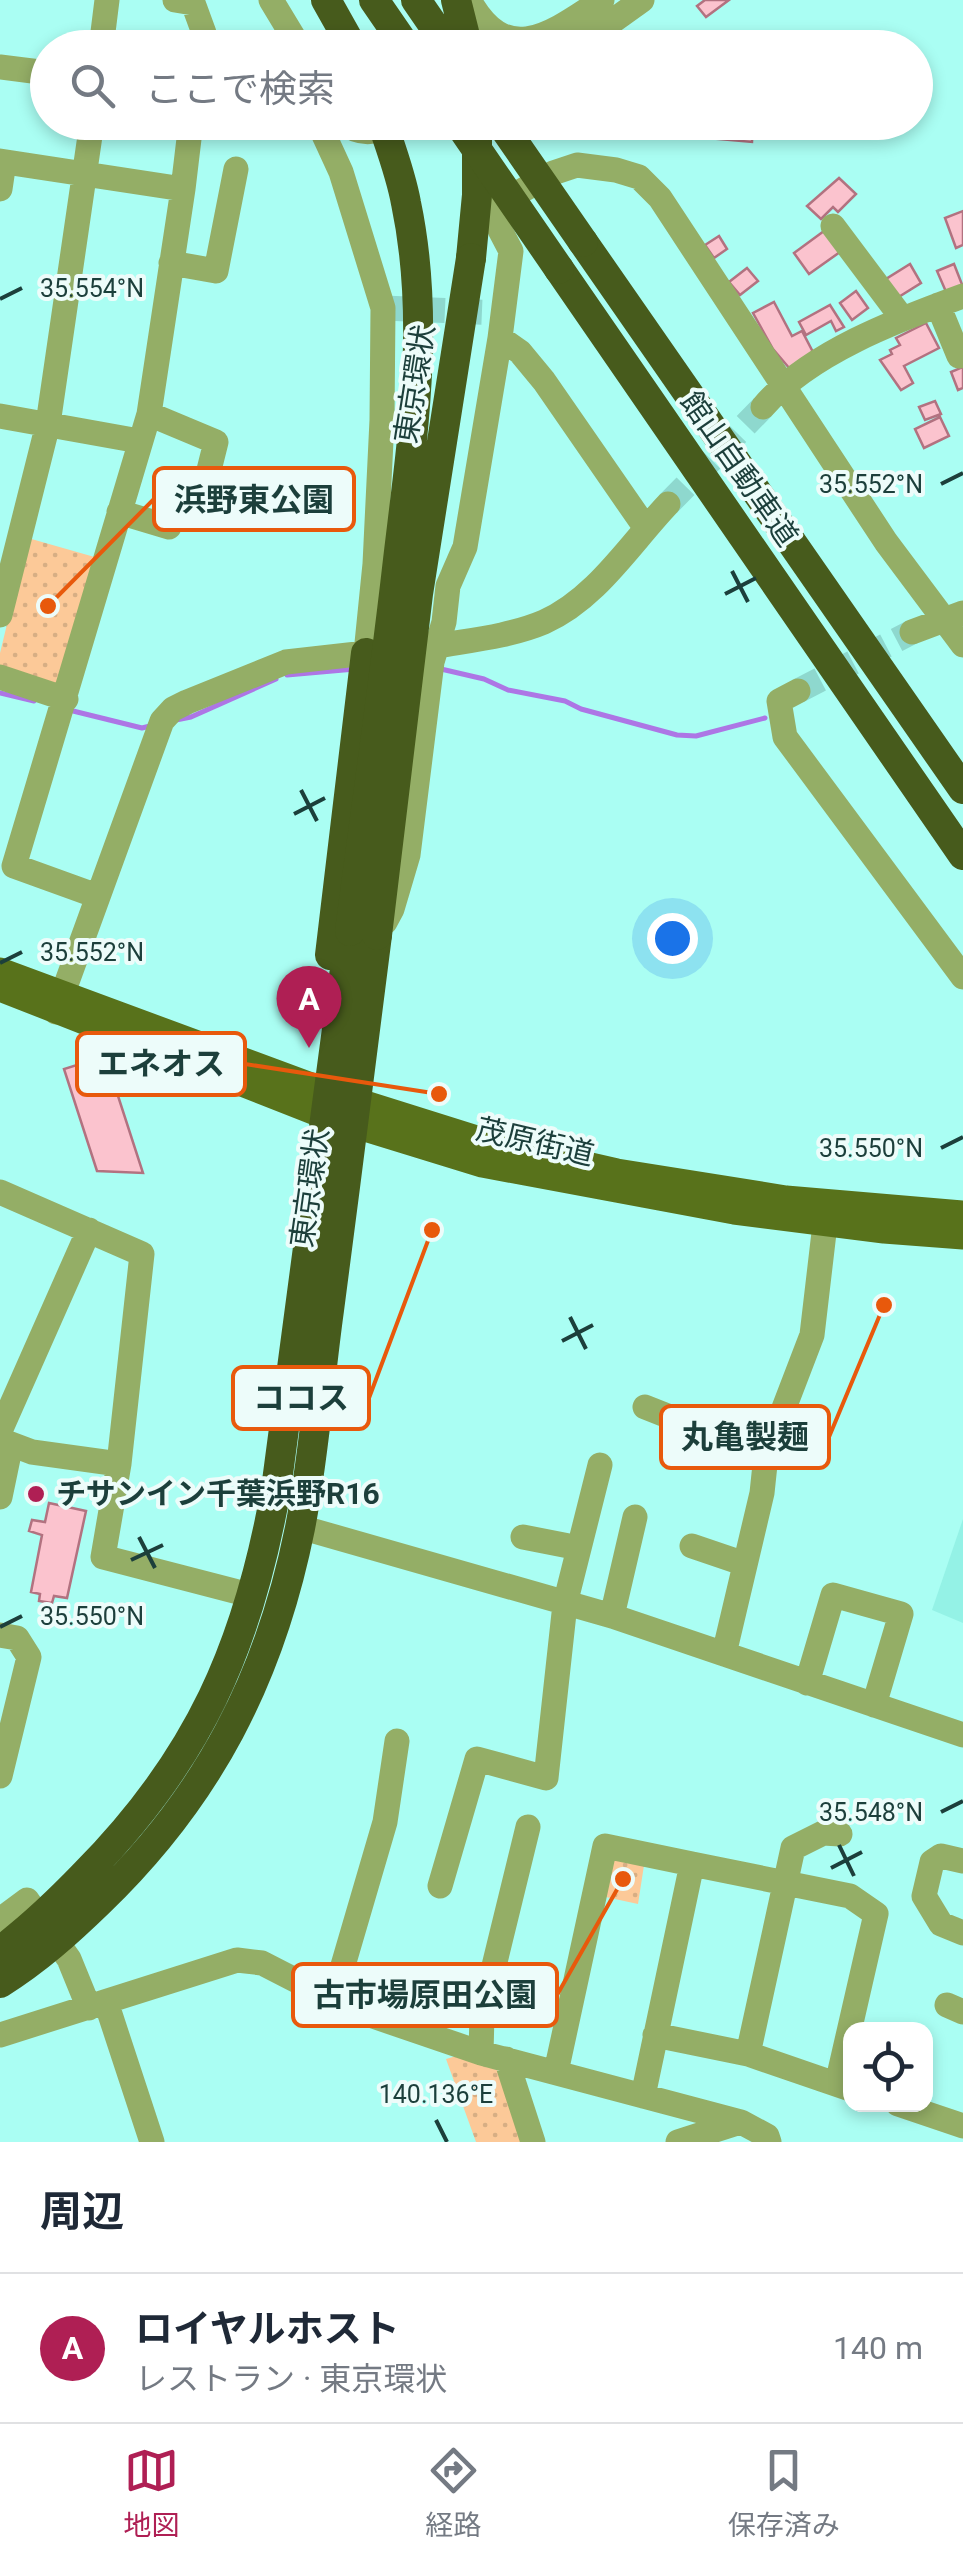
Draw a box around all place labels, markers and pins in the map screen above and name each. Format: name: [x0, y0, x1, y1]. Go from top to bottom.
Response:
callout: 浜野東公園: [154, 468, 354, 530]
pin: A: [276, 966, 342, 1048]
callout: エネオス: [77, 1033, 245, 1095]
callout: ココス: [233, 1367, 369, 1429]
callout: 丸亀製麺: [661, 1406, 829, 1468]
place label: チサンイン千葉浜野R16: [56, 1476, 380, 1511]
marker: チサンイン千葉浜野R16: [25, 1483, 47, 1505]
callout: 古市場原田公園: [293, 1964, 557, 2026]

